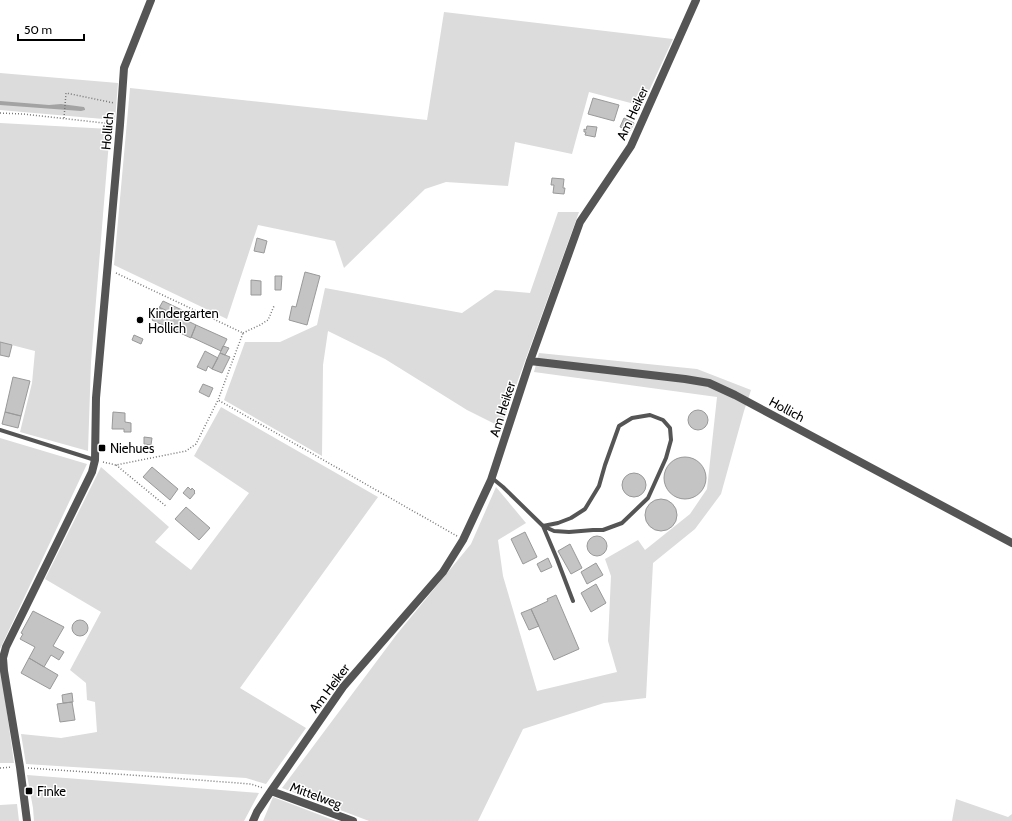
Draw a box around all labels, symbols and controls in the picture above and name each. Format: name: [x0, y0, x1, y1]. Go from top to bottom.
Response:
scale bar: [18, 16, 84, 42]
text: 50 m: [24, 22, 52, 37]
street label: Am Heiker: [613, 83, 652, 142]
street label: Hollich: [97, 111, 117, 151]
place label: Kindergarten Hollich: [148, 305, 219, 336]
marker: Kindergarten Hollich: [135, 315, 145, 325]
street label: Am Heiker: [486, 379, 519, 439]
street label: Hollich: [766, 393, 808, 425]
place label: Niehues: [110, 440, 155, 456]
marker: Niehues: [97, 443, 107, 453]
street label: Am Heiker: [305, 660, 353, 716]
street label: Mittelweg: [288, 778, 345, 812]
place label: Finke: [37, 783, 66, 799]
marker: Finke: [24, 786, 34, 796]

